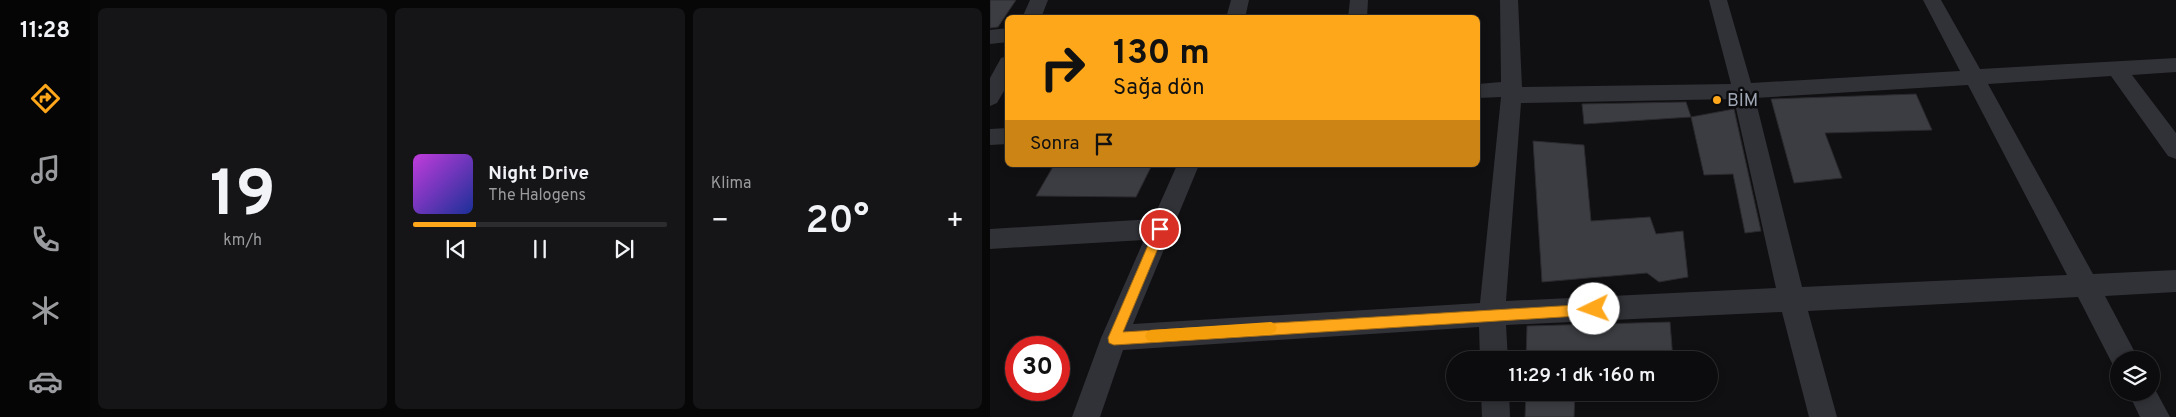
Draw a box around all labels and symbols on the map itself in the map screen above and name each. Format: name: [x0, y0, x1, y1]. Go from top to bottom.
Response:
place label: BİM: [1727, 88, 1758, 113]
marker: BİM: [1711, 94, 1723, 106]
pin: [1139, 208, 1181, 250]
position arrow: [1567, 282, 1619, 334]
speed limit sign: 30: [1005, 336, 1070, 401]

